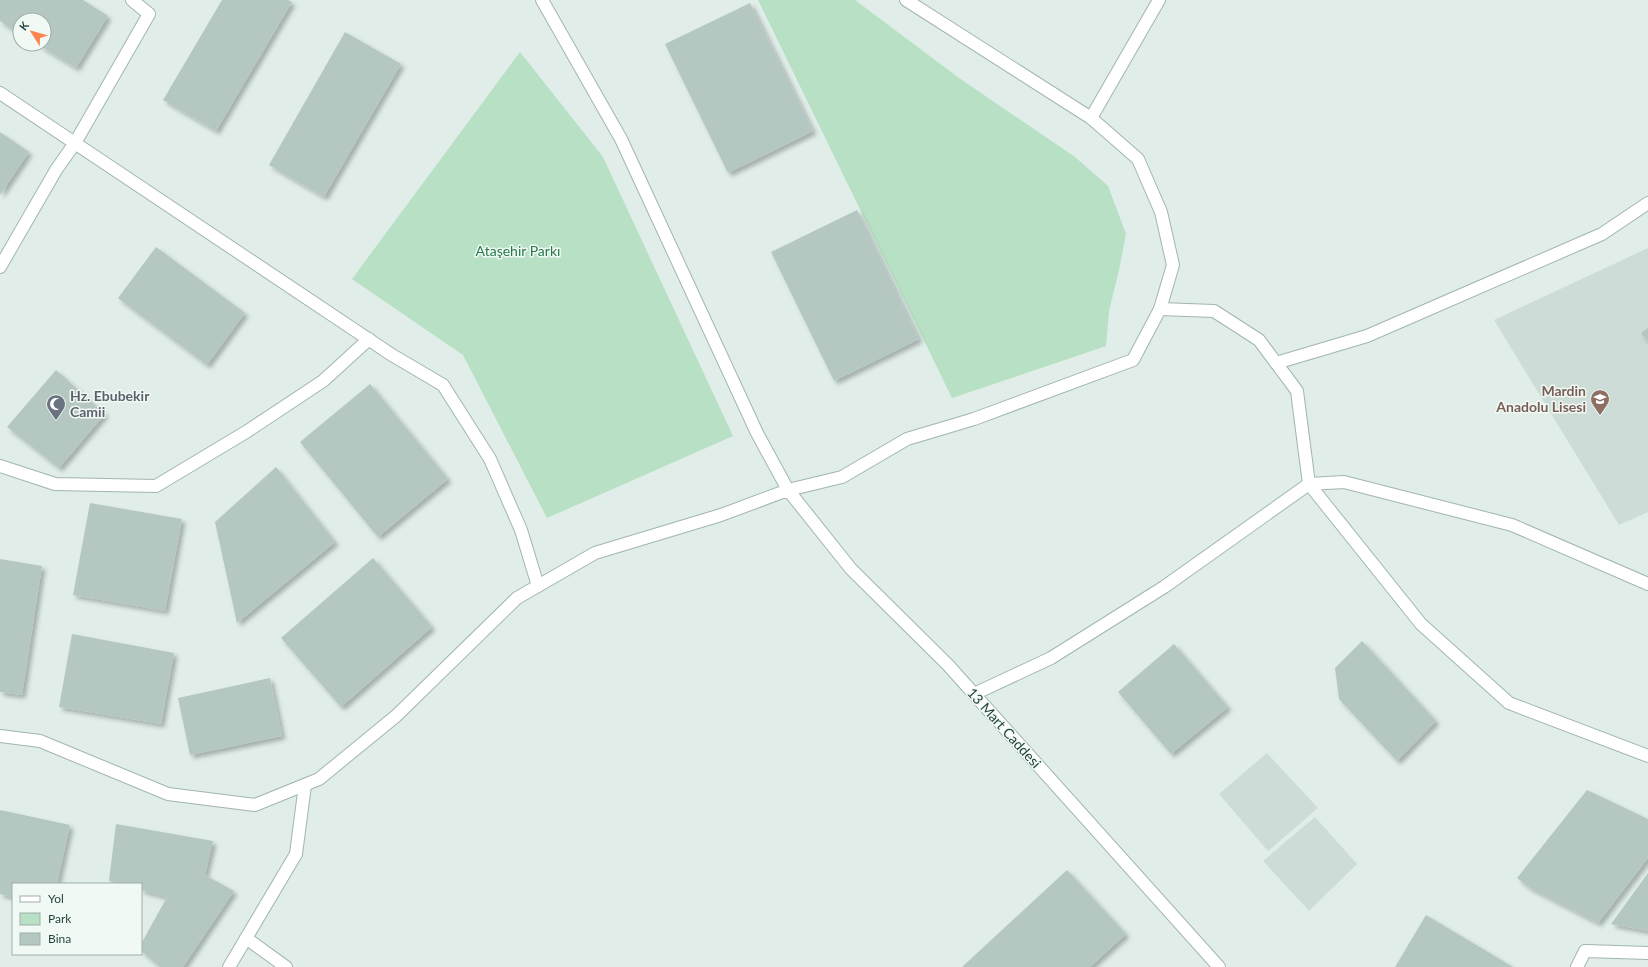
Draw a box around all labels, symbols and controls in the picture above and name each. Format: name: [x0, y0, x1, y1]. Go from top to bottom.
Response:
north arrow: [12, 12, 52, 52]
text: K: [16, 18, 31, 33]
park label: Ataşehir Parkı: [476, 242, 560, 259]
place label: Mardin Anadolu Lisesi: [1495, 382, 1586, 415]
place label: Hz. Ebubekir Camii: [70, 387, 150, 420]
school or university icon: Mardin Anadolu Lisesi: [1589, 388, 1611, 416]
mosque icon: Hz. Ebubekir Camii: [45, 393, 67, 421]
street label: 13 Mart Caddesi: [964, 684, 1045, 771]
legend: [12, 883, 142, 955]
text: Yol: [48, 891, 64, 906]
text: Park: [48, 911, 72, 926]
text: Bina: [48, 931, 71, 946]

